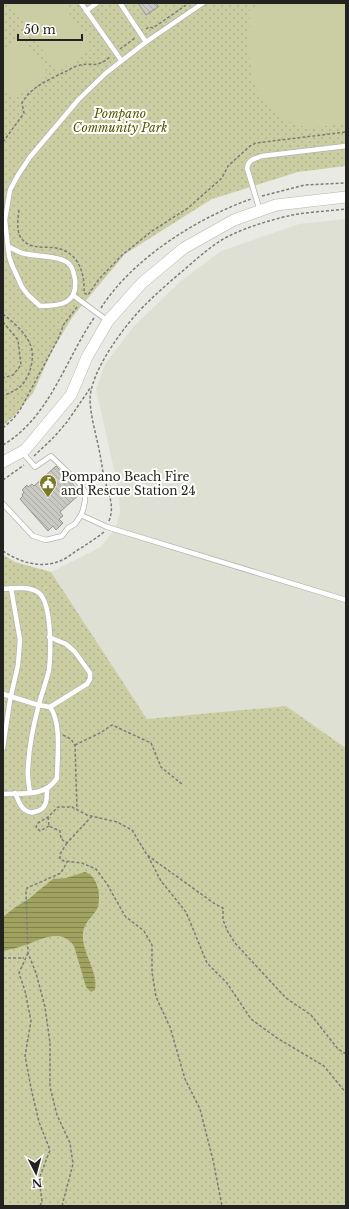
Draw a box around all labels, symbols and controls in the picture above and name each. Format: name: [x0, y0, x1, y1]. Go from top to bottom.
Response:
scale bar: [18, 16, 82, 42]
text: 50 m: [24, 22, 56, 37]
park label: Pompano Community Park: [73, 106, 167, 135]
place label: Pompano Beach Fire and Rescue Station 24: [61, 469, 195, 498]
public building icon: Pompano Beach Fire and Rescue Station 24: [38, 473, 58, 498]
north arrow: [16, 1153, 56, 1193]
text: N: [31, 1175, 43, 1191]

